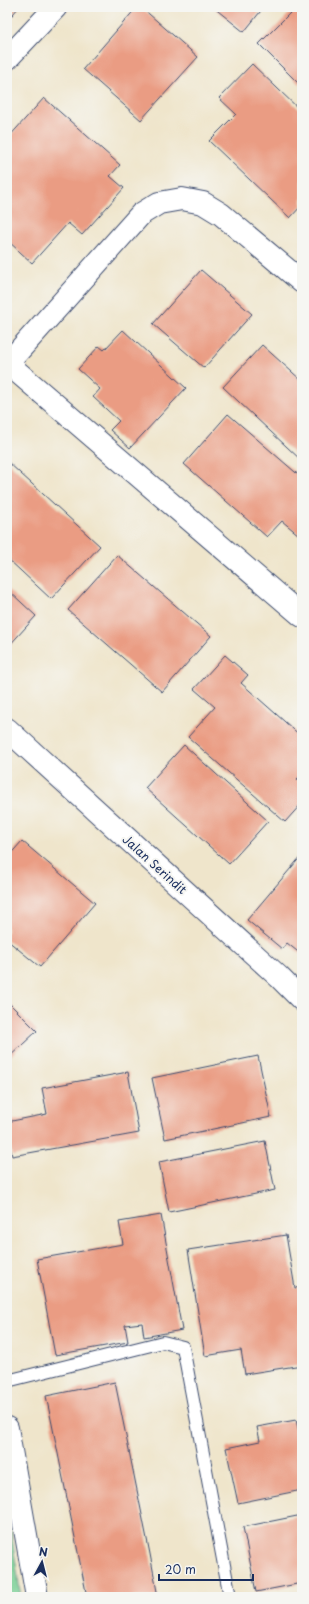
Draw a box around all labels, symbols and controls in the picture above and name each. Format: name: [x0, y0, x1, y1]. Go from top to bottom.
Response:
street label: Jalan Serindit: [119, 830, 191, 898]
north arrow: [22, 1542, 62, 1582]
text: N: [38, 1543, 49, 1561]
scale bar: [159, 1556, 253, 1582]
text: 20 m: [165, 1560, 196, 1578]

